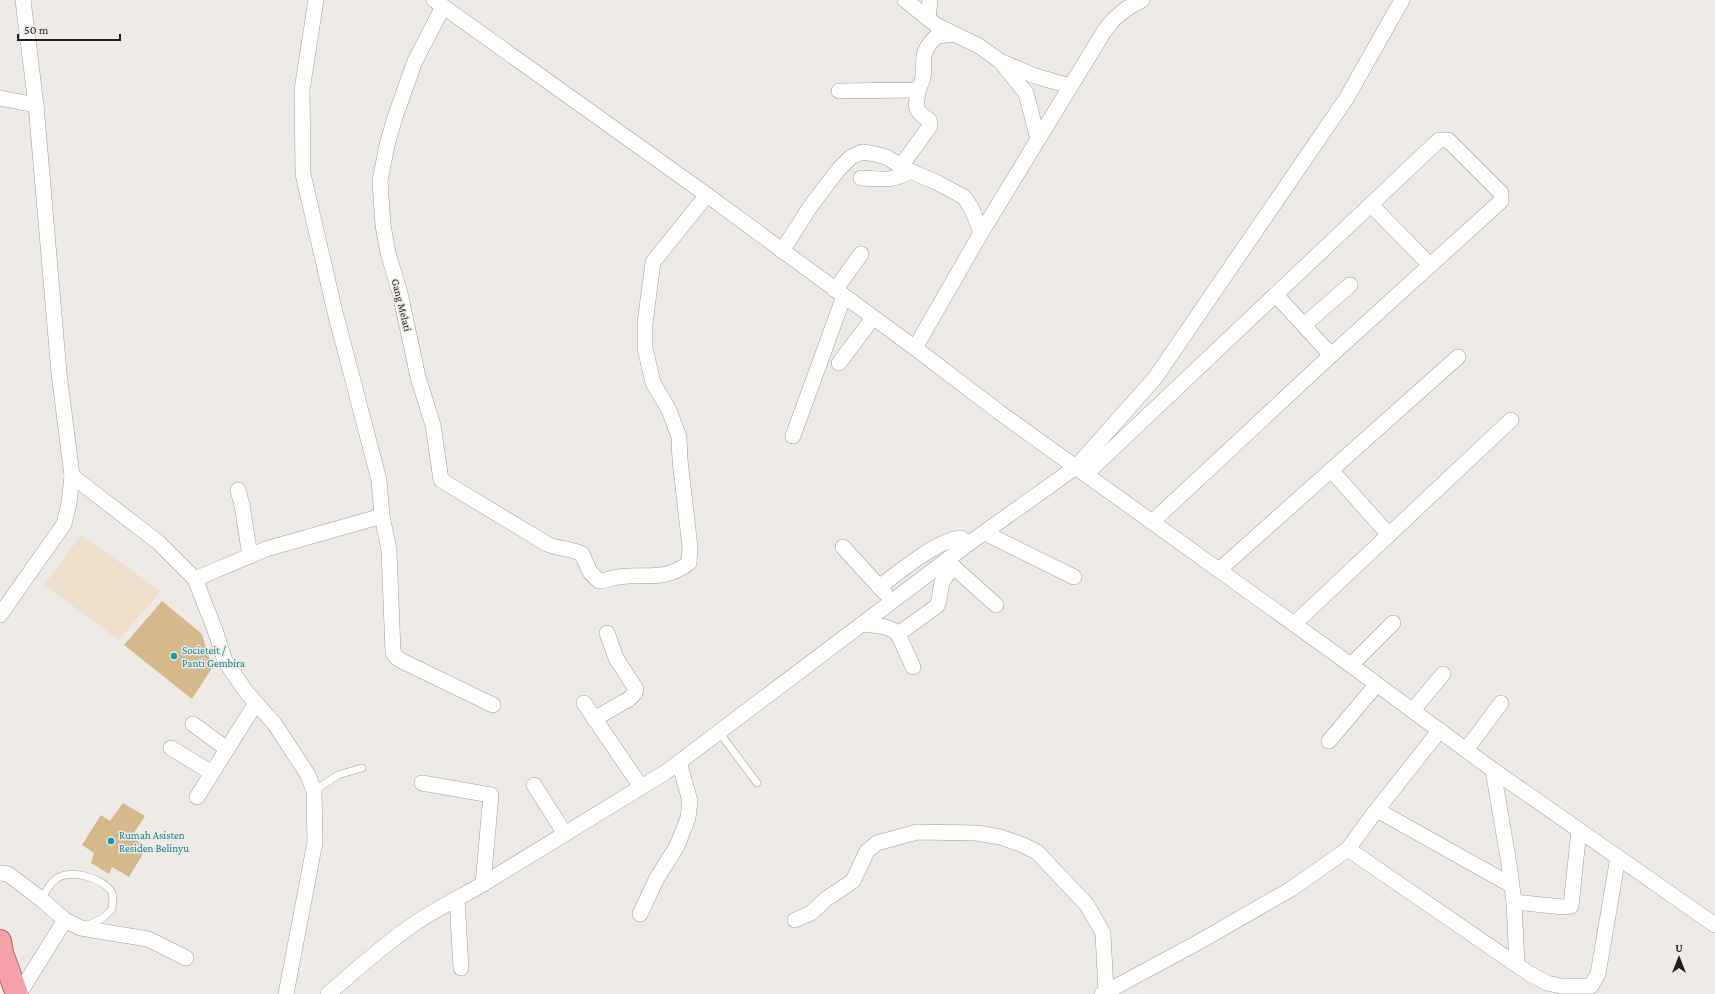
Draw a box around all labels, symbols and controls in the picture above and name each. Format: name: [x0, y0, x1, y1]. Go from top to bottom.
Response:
scale bar: [18, 16, 120, 42]
text: 50 m: [24, 23, 49, 37]
street label: Gang Melati: [389, 277, 414, 333]
place label: Societeit / Panti Gembira: [182, 644, 245, 669]
marker: Societeit / Panti Gembira: [169, 651, 179, 661]
place label: Rumah Asisten Residen Belinyu: [119, 829, 189, 855]
marker: Rumah Asisten Residen Belinyu: [106, 836, 116, 846]
north arrow: [1659, 938, 1699, 978]
text: U: [1675, 942, 1683, 954]

